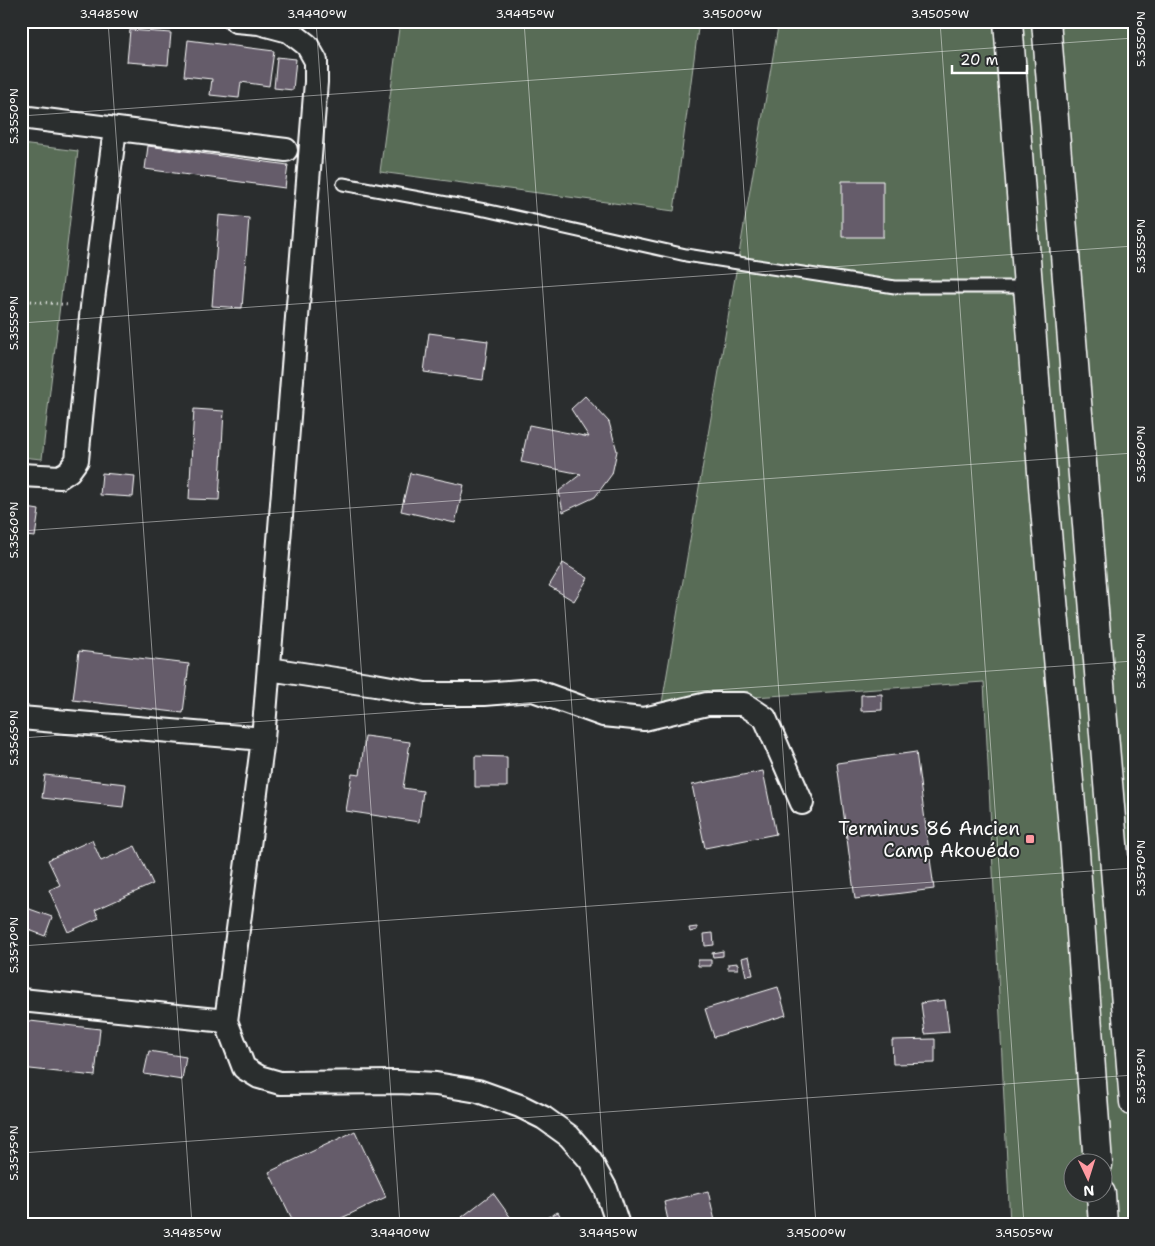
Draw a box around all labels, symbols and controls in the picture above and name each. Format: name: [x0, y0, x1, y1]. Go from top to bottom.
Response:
text: 3.9485°W: [79, 6, 139, 22]
text: 3.9490°W: [287, 6, 347, 22]
text: 3.9495°W: [495, 6, 555, 22]
text: 3.9500°W: [702, 6, 762, 22]
text: 3.9505°W: [911, 6, 969, 22]
text: 5.3550°N: [1133, 11, 1149, 67]
scale bar: [952, 42, 1028, 74]
text: 20 m: [960, 50, 999, 70]
text: 5.3550°N: [6, 88, 22, 144]
text: 5.3555°N: [1133, 219, 1149, 273]
text: 5.3555°N: [6, 296, 22, 350]
text: 5.3560°N: [1133, 426, 1149, 482]
text: 5.3560°N: [6, 502, 22, 558]
text: 5.3565°N: [1133, 633, 1149, 689]
text: 5.3565°N: [6, 710, 22, 766]
place label: Terminus 86 Ancien Camp Akouédo: [838, 816, 1020, 863]
marker: Terminus 86 Ancien Camp Akouédo: [1024, 833, 1036, 845]
text: 5.3570°N: [1133, 840, 1149, 896]
text: 5.3570°N: [6, 917, 22, 973]
text: 5.3575°N: [1133, 1048, 1149, 1104]
text: 5.3575°N: [6, 1125, 22, 1181]
north arrow: [1062, 1154, 1112, 1204]
text: N: [1083, 1182, 1095, 1200]
text: 3.9485°W: [162, 1225, 222, 1241]
text: 3.9490°W: [370, 1225, 430, 1241]
text: 3.9495°W: [578, 1225, 638, 1241]
text: 3.9500°W: [786, 1225, 846, 1241]
text: 3.9505°W: [995, 1225, 1053, 1241]

